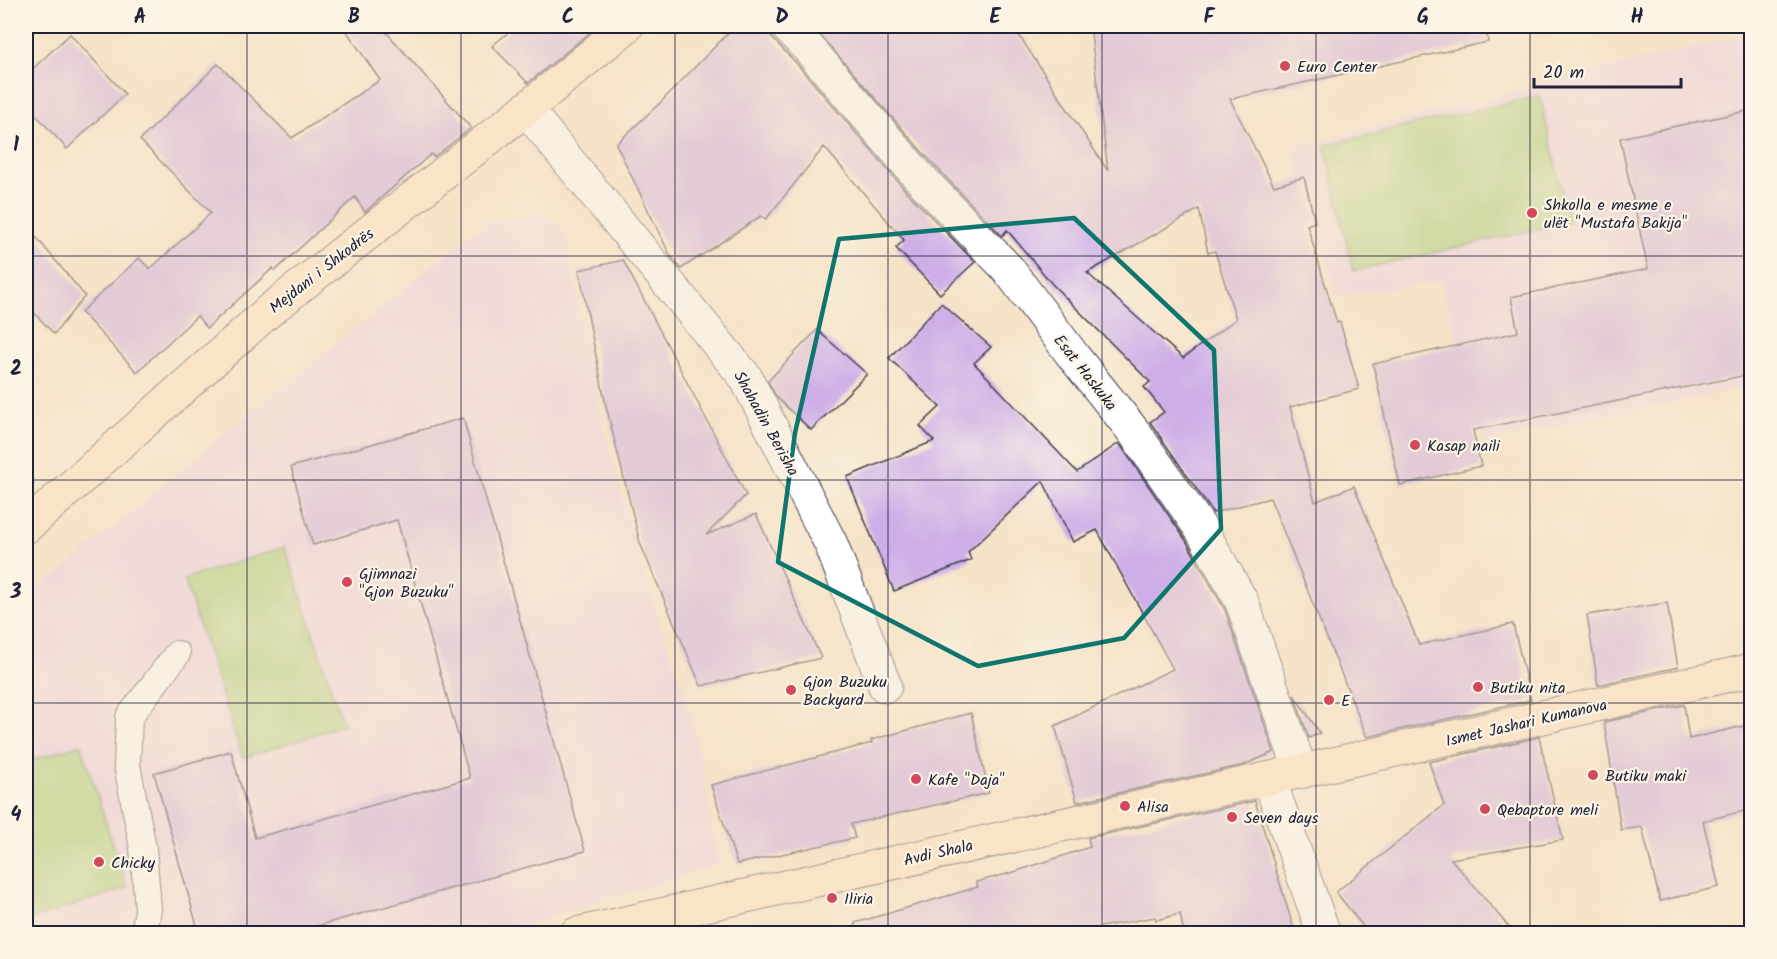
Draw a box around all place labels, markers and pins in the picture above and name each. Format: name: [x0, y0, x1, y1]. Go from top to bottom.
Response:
place label: Euro Center: [1297, 55, 1379, 80]
marker: Euro Center: [1278, 59, 1292, 73]
place label: Shkolla e mesme e ulët "Mustafa Bakija": [1544, 193, 1688, 236]
marker: Shkolla e mesme e ulët "Mustafa Bakija": [1525, 206, 1539, 220]
place label: Kasap naili: [1427, 434, 1501, 459]
marker: Kasap naili: [1408, 438, 1422, 452]
place label: Gjimnazi "Gjon Buzuku": [359, 562, 454, 605]
marker: Gjimnazi "Gjon Buzuku": [340, 575, 354, 589]
place label: Gjon Buzuku Backyard: [803, 670, 887, 713]
place label: Butiku nita: [1490, 676, 1566, 701]
marker: Butiku nita: [1471, 680, 1485, 694]
marker: Gjon Buzuku Backyard: [784, 683, 798, 697]
place label: E: [1341, 689, 1351, 714]
marker: E: [1322, 693, 1336, 707]
place label: Butiku maki: [1605, 764, 1687, 789]
place label: Kafe "Daja": [928, 768, 1005, 793]
marker: Butiku maki: [1586, 768, 1600, 782]
marker: Kafe "Daja": [909, 772, 923, 786]
place label: Alisa: [1137, 795, 1169, 820]
place label: Qebaptore meli: [1497, 798, 1599, 823]
marker: Alisa: [1118, 799, 1132, 813]
marker: Qebaptore meli: [1478, 802, 1492, 816]
place label: Seven days: [1244, 806, 1319, 831]
marker: Seven days: [1225, 810, 1239, 824]
place label: Chicky: [111, 851, 156, 876]
marker: Chicky: [92, 855, 106, 869]
place label: Iliria: [844, 887, 873, 912]
marker: Iliria: [825, 891, 839, 905]

